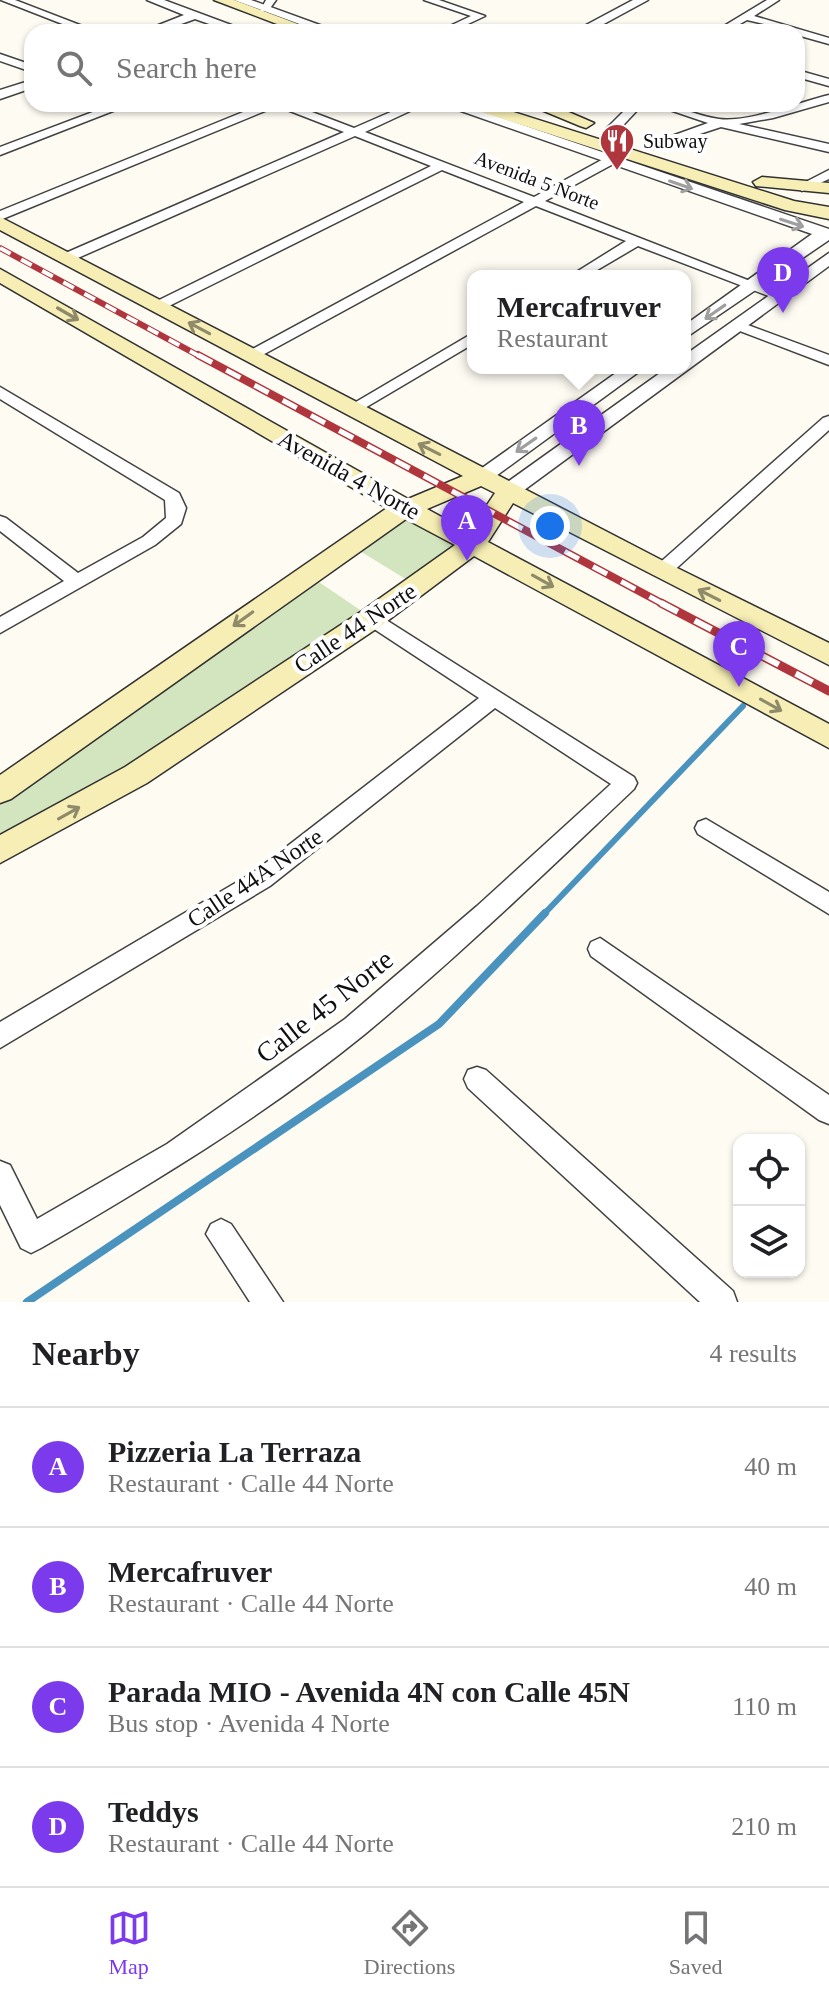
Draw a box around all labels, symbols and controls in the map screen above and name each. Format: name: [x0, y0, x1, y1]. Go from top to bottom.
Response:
search box: [24, 24, 805, 112]
icon: search: [52, 46, 96, 90]
text: Search here: [116, 51, 257, 84]
restaurant icon: Subway: [598, 122, 636, 172]
place label: Subway: [643, 130, 707, 153]
street label: Avenida 5 Norte: [472, 146, 603, 214]
one-way arrow: [668, 178, 693, 193]
one-way arrow: [778, 216, 804, 231]
pin: D: [757, 247, 809, 313]
popup: [467, 270, 691, 374]
text: Mercafruver: [497, 290, 661, 323]
one-way arrow: [705, 304, 727, 320]
one-way arrow: [55, 307, 79, 322]
one-way arrow: [187, 319, 211, 335]
text: Restaurant: [497, 324, 608, 353]
pin: B: [553, 400, 605, 466]
street label: Avenida 4 Norte: [274, 425, 424, 525]
one-way arrow: [516, 436, 537, 453]
one-way arrow: [417, 441, 441, 456]
pin: A: [441, 495, 493, 561]
your location: [530, 506, 570, 546]
one-way arrow: [531, 573, 554, 589]
street label: Calle 44 Norte: [289, 578, 421, 678]
one-way arrow: [698, 586, 722, 602]
one-way arrow: [233, 611, 255, 628]
pin: C: [713, 621, 765, 687]
one-way arrow: [759, 698, 783, 714]
one-way arrow: [56, 805, 80, 820]
street label: Calle 44A Norte: [183, 823, 327, 933]
street label: Calle 45 Norte: [250, 943, 399, 1069]
map controls: [733, 1134, 805, 1278]
button: locate: [733, 1134, 805, 1206]
button: layers: [733, 1206, 805, 1278]
text: Nearby: [32, 1335, 140, 1372]
text: 4 results: [710, 1339, 797, 1368]
text: Pizzeria La Terraza: [108, 1435, 361, 1468]
text: A: [49, 1452, 67, 1481]
text: 40 m: [744, 1452, 797, 1481]
text: Restaurant · Calle 44 Norte: [108, 1469, 394, 1498]
text: Mercafruver: [108, 1555, 272, 1588]
text: B: [49, 1572, 67, 1601]
text: 40 m: [744, 1572, 797, 1601]
text: Restaurant · Calle 44 Norte: [108, 1589, 394, 1618]
text: Parada MIO - Avenida 4N con Calle 45N: [108, 1675, 630, 1708]
text: C: [49, 1692, 67, 1721]
text: 110 m: [732, 1692, 797, 1721]
text: Bus stop · Avenida 4 Norte: [108, 1709, 390, 1738]
text: Teddys: [108, 1795, 199, 1828]
text: D: [49, 1812, 67, 1841]
text: 210 m: [731, 1812, 797, 1841]
text: Restaurant · Calle 44 Norte: [108, 1829, 394, 1858]
tab: Map: [107, 1906, 151, 1980]
tab: Directions: [364, 1906, 455, 1980]
tab: Saved: [669, 1906, 722, 1980]

